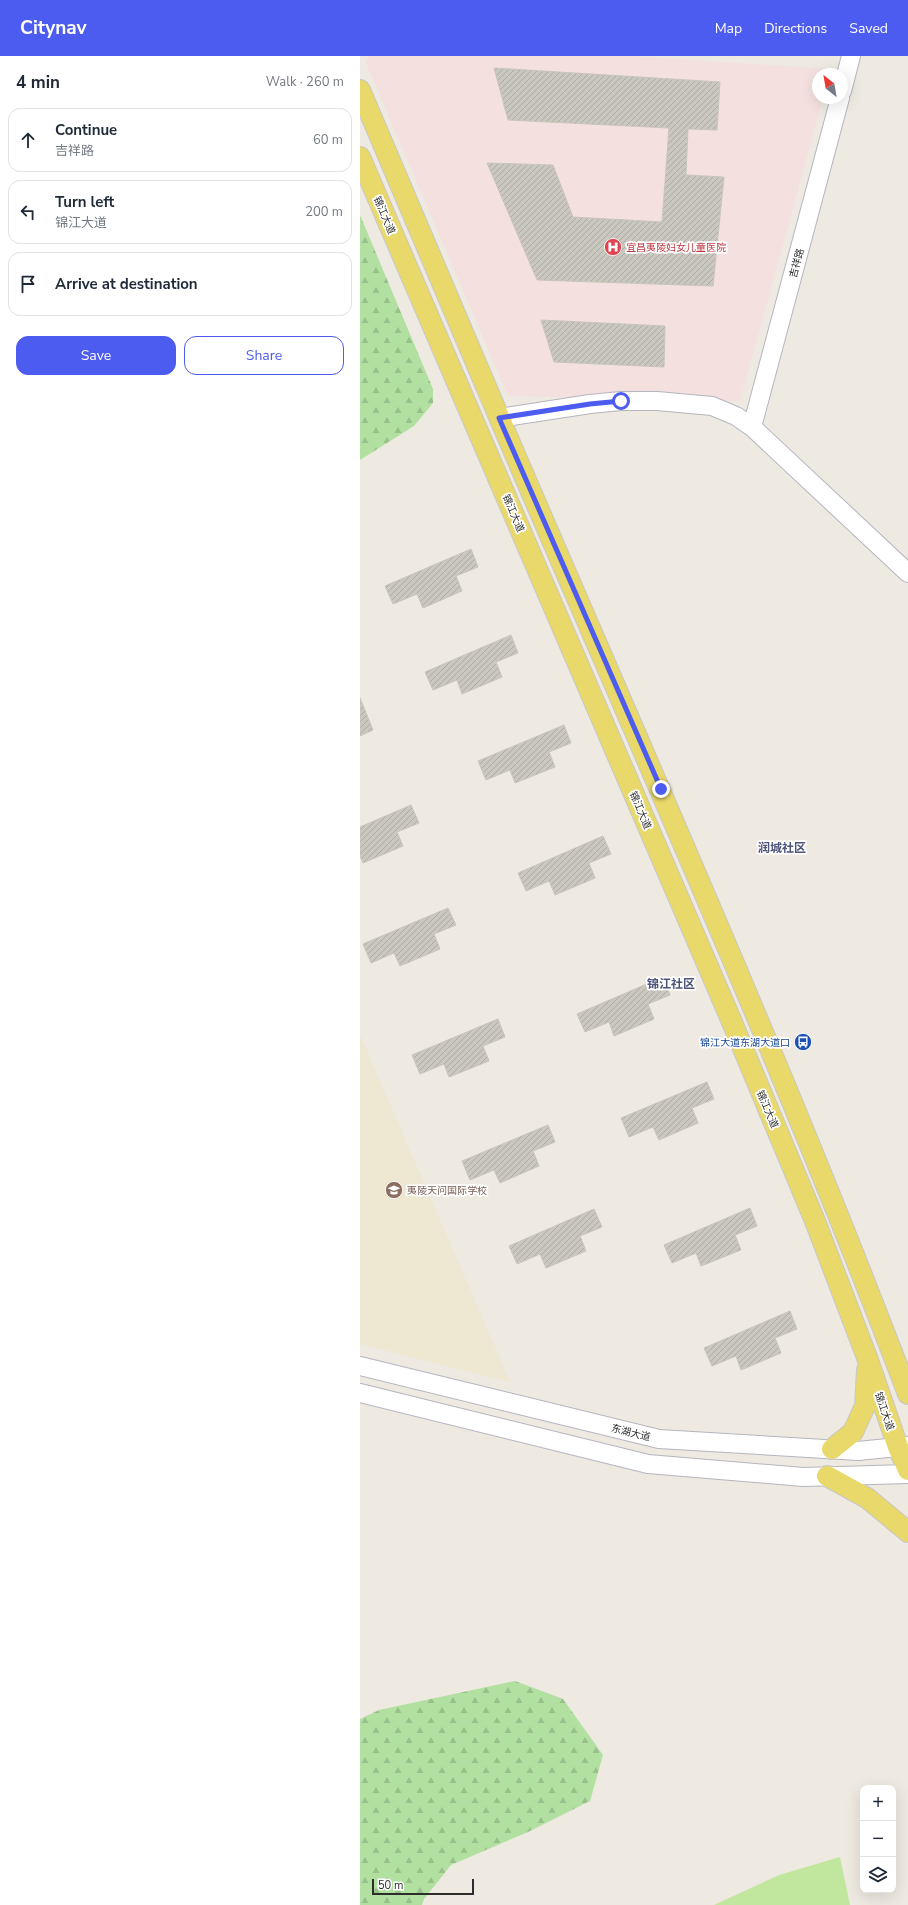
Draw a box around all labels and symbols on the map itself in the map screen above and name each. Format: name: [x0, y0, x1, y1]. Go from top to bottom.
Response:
north arrow: [812, 68, 848, 104]
street label: 锦江大道: [370, 194, 398, 237]
hospital icon: 宜昌夷陵妇女儿童医院: [603, 237, 623, 257]
place label: 宜昌夷陵妇女儿童医院: [626, 241, 726, 255]
street label: 吉祥路: [786, 247, 808, 280]
route start: [612, 392, 630, 410]
street label: 锦江大道: [499, 492, 527, 535]
route end: [652, 780, 670, 798]
street label: 锦江大道: [626, 789, 654, 832]
district label: 润城社区: [758, 840, 806, 856]
district label: 锦江社区: [647, 976, 695, 992]
bus stop icon: 锦江大道东湖大道口: [793, 1032, 813, 1052]
place label: 锦江大道东湖大道口: [700, 1036, 790, 1050]
street label: 锦江大道: [753, 1088, 781, 1131]
school or university icon: 夷陵天问国际学校: [384, 1180, 404, 1200]
place label: 夷陵天问国际学校: [407, 1184, 487, 1198]
street label: 锦江大道: [871, 1390, 897, 1433]
street label: 东湖大道: [610, 1421, 652, 1445]
scale bar: [372, 1877, 474, 1896]

